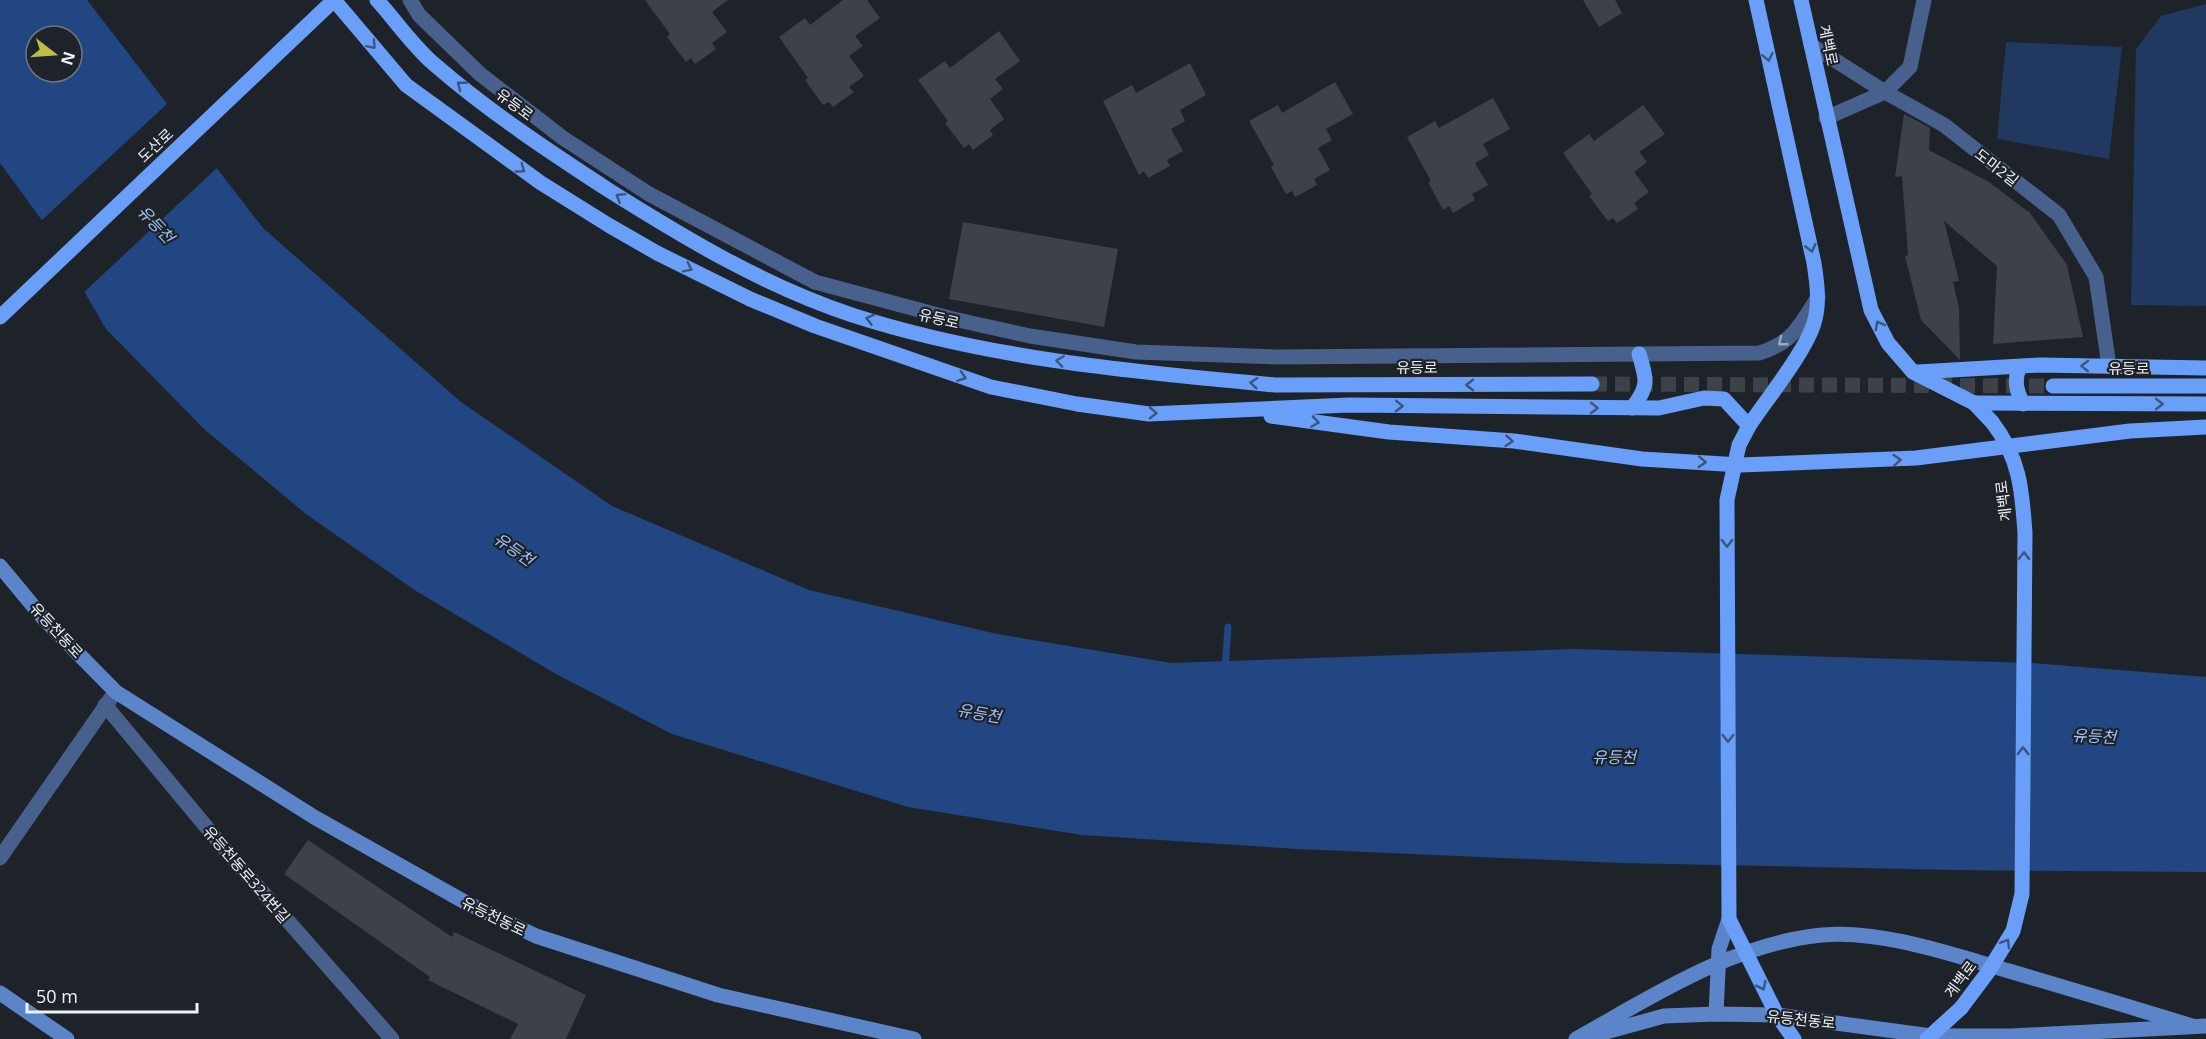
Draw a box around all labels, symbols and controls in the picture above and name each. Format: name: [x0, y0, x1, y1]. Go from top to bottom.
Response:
street label: 계백로: [1815, 23, 1843, 67]
north arrow: [24, 24, 84, 84]
one-way arrow: [365, 38, 376, 49]
text: N: [56, 49, 81, 68]
one-way arrow: [1761, 52, 1774, 62]
one-way arrow: [456, 82, 467, 93]
street label: 유등로: [492, 84, 538, 124]
street label: 도산로: [133, 124, 177, 166]
street label: 도마2길: [1971, 144, 2023, 190]
one-way arrow: [514, 162, 525, 173]
one-way arrow: [616, 193, 627, 204]
water label: 유등천: [133, 200, 181, 249]
one-way arrow: [1803, 242, 1816, 252]
one-way arrow: [682, 261, 693, 273]
street label: 유등로: [917, 304, 961, 332]
one-way arrow: [865, 314, 875, 327]
one-way arrow: [1875, 321, 1886, 331]
one-way arrow: [1778, 335, 1789, 346]
one-way arrow: [1056, 355, 1065, 368]
street label: 유등로: [1396, 357, 1438, 377]
street label: 유등로: [2108, 358, 2150, 378]
one-way arrow: [2080, 360, 2089, 372]
one-way arrow: [956, 369, 967, 382]
one-way arrow: [1250, 377, 1259, 390]
one-way arrow: [1466, 379, 1475, 391]
one-way arrow: [2154, 398, 2163, 410]
one-way arrow: [1395, 400, 1404, 412]
one-way arrow: [1590, 402, 1599, 414]
one-way arrow: [1148, 407, 1157, 419]
one-way arrow: [1310, 416, 1319, 428]
one-way arrow: [1504, 434, 1513, 447]
one-way arrow: [1893, 453, 1902, 466]
one-way arrow: [1698, 456, 1707, 469]
street label: 계백로: [1991, 479, 2015, 523]
water label: 유등천: [490, 527, 540, 572]
one-way arrow: [1721, 539, 1733, 548]
one-way arrow: [2018, 551, 2030, 560]
street label: 유등천동로: [26, 598, 88, 662]
water label: 유등천: [955, 698, 1005, 728]
water label: 유등천: [2071, 724, 2119, 748]
one-way arrow: [1722, 734, 1734, 743]
water label: 유등천: [1592, 746, 1638, 768]
one-way arrow: [2017, 746, 2029, 755]
street label: 유등천동로324번길: [199, 821, 295, 927]
street label: 유등천동로: [459, 892, 529, 940]
one-way arrow: [1998, 939, 2010, 949]
street label: 계백로: [1940, 956, 1980, 1002]
scale bar: [27, 976, 196, 1014]
one-way arrow: [1755, 979, 1766, 990]
text: 50 m: [36, 984, 78, 1008]
street label: 유등천동로: [1766, 1005, 1836, 1033]

